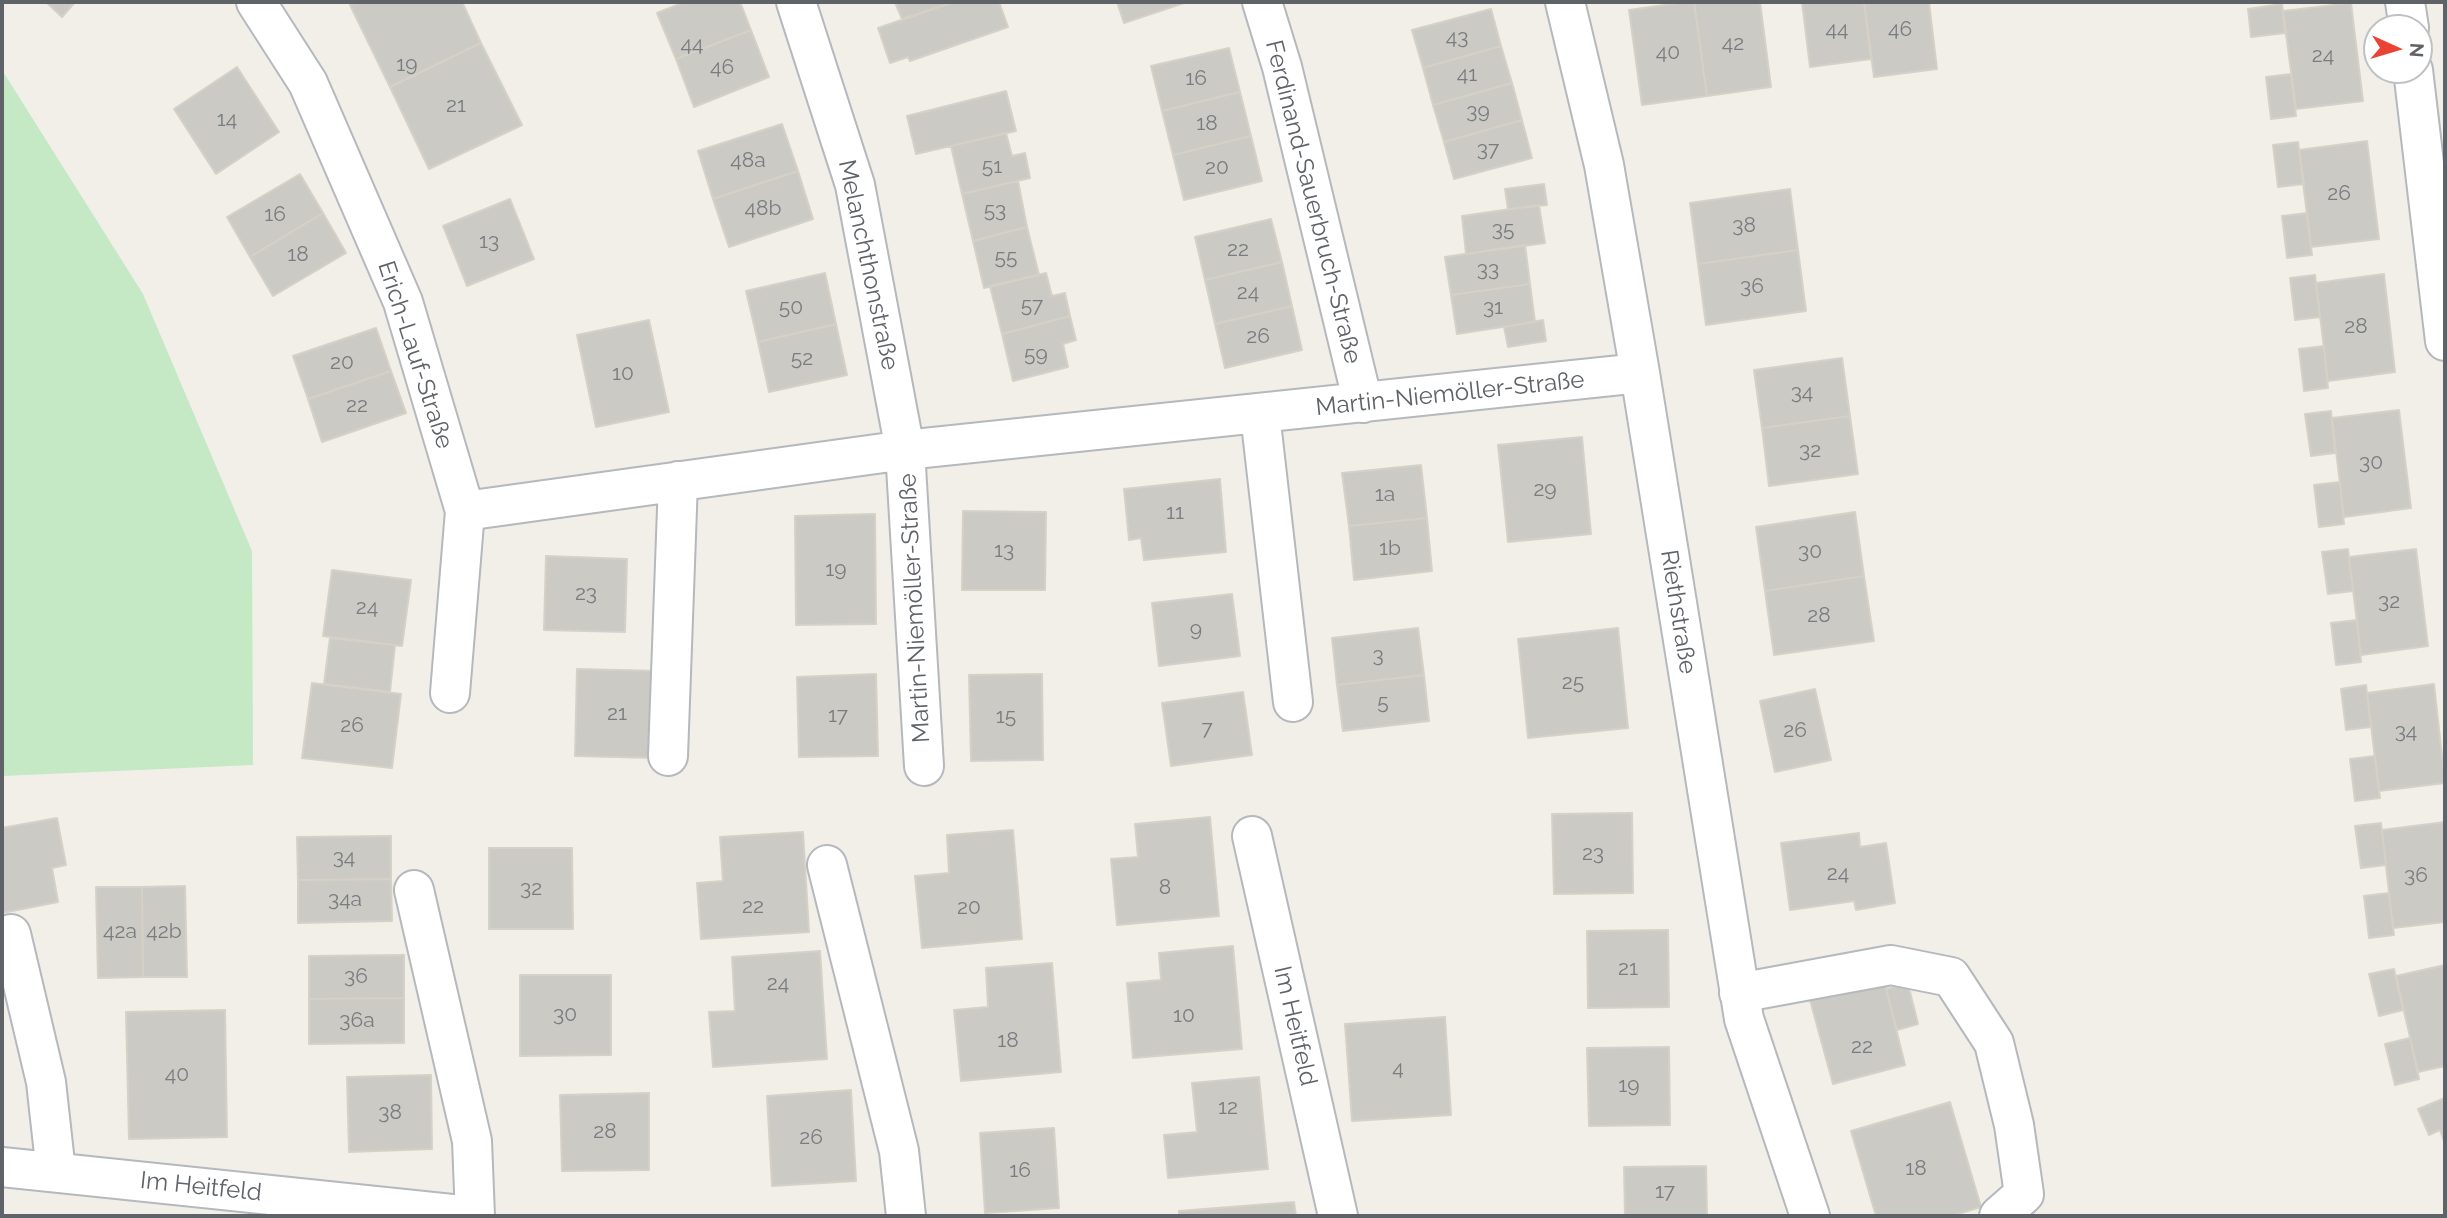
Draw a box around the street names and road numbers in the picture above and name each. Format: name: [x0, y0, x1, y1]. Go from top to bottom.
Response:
street label: Ferdinand-Sauerbruch-Straße: [1259, 37, 1367, 367]
street label: Melanchthonstraße: [832, 157, 904, 373]
street label: Erich-Lauf-Straße: [371, 258, 459, 452]
street label: Martin-Niemöller-Straße: [1314, 366, 1586, 422]
street label: Martin-Niemöller-Straße: [894, 472, 936, 744]
street label: Riethstraße: [1654, 548, 1702, 676]
street label: Im Heitfeld: [1267, 963, 1323, 1089]
street label: Im Heitfeld: [139, 1166, 263, 1208]

